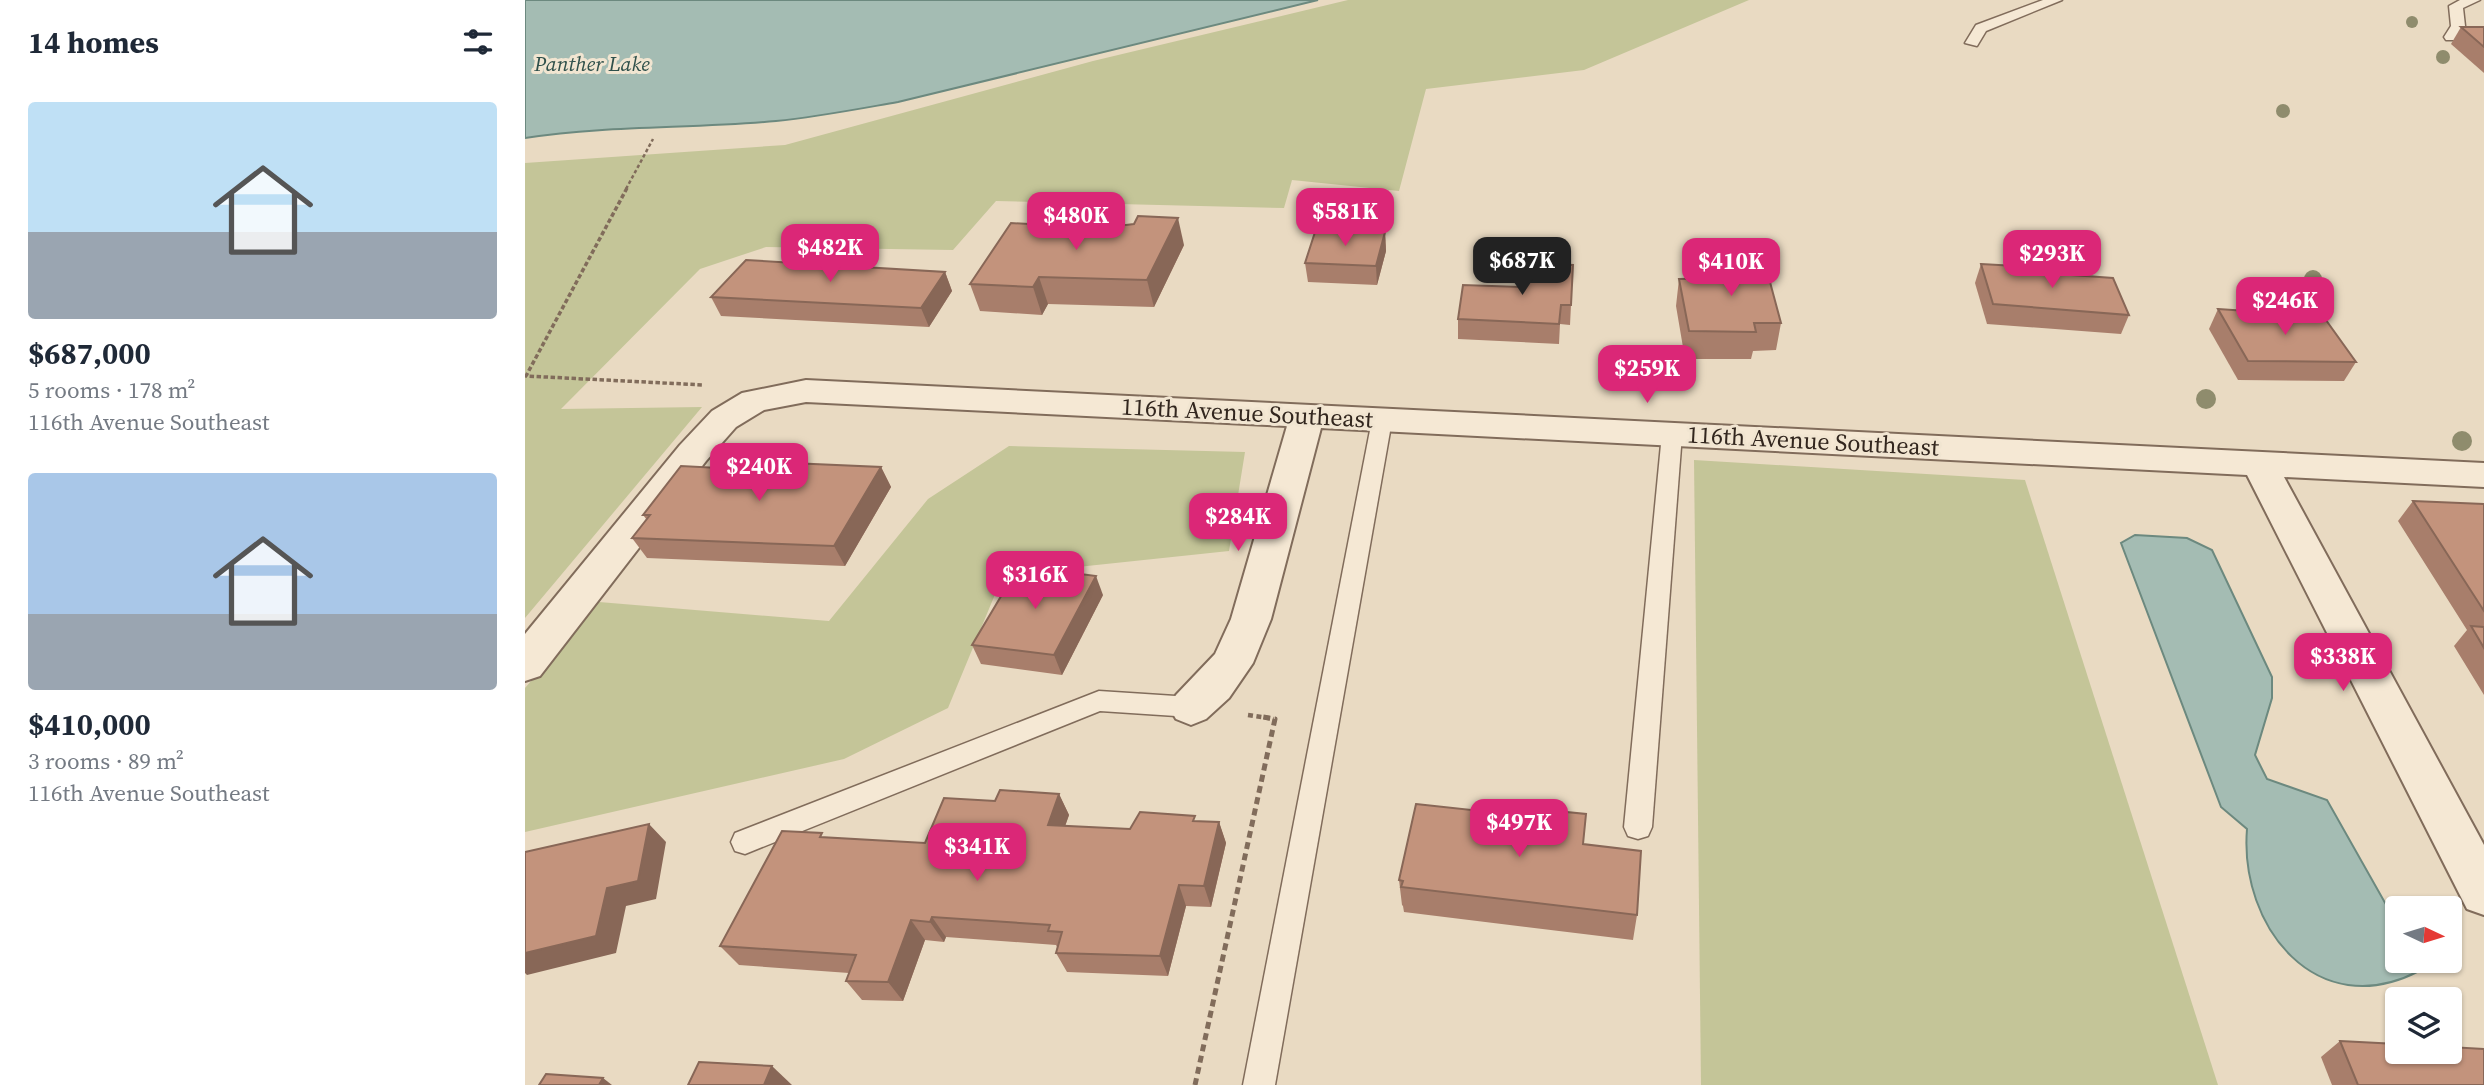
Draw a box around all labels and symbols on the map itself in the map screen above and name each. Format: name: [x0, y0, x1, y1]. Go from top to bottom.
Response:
water label: Panther Lake: [533, 49, 650, 78]
pin: $581K: [1296, 188, 1394, 248]
pin: $480K: [1027, 192, 1125, 252]
pin: $482K: [781, 224, 879, 284]
pin: $293K: [2003, 230, 2101, 290]
pin: $687K: [1473, 238, 1571, 297]
pin: $410K: [1682, 238, 1780, 298]
pin: $246K: [2236, 278, 2334, 337]
pin: $259K: [1598, 346, 1696, 405]
street label: 116th Avenue Southeast: [1120, 389, 1374, 436]
street label: 116th Avenue Southeast: [1686, 417, 1940, 464]
pin: $240K: [710, 444, 808, 503]
pin: $284K: [1189, 494, 1287, 553]
pin: $316K: [986, 552, 1084, 611]
pin: $338K: [2294, 634, 2392, 693]
pin: $497K: [1470, 800, 1568, 859]
pin: $341K: [928, 824, 1026, 883]
north arrow: [2385, 896, 2462, 973]

